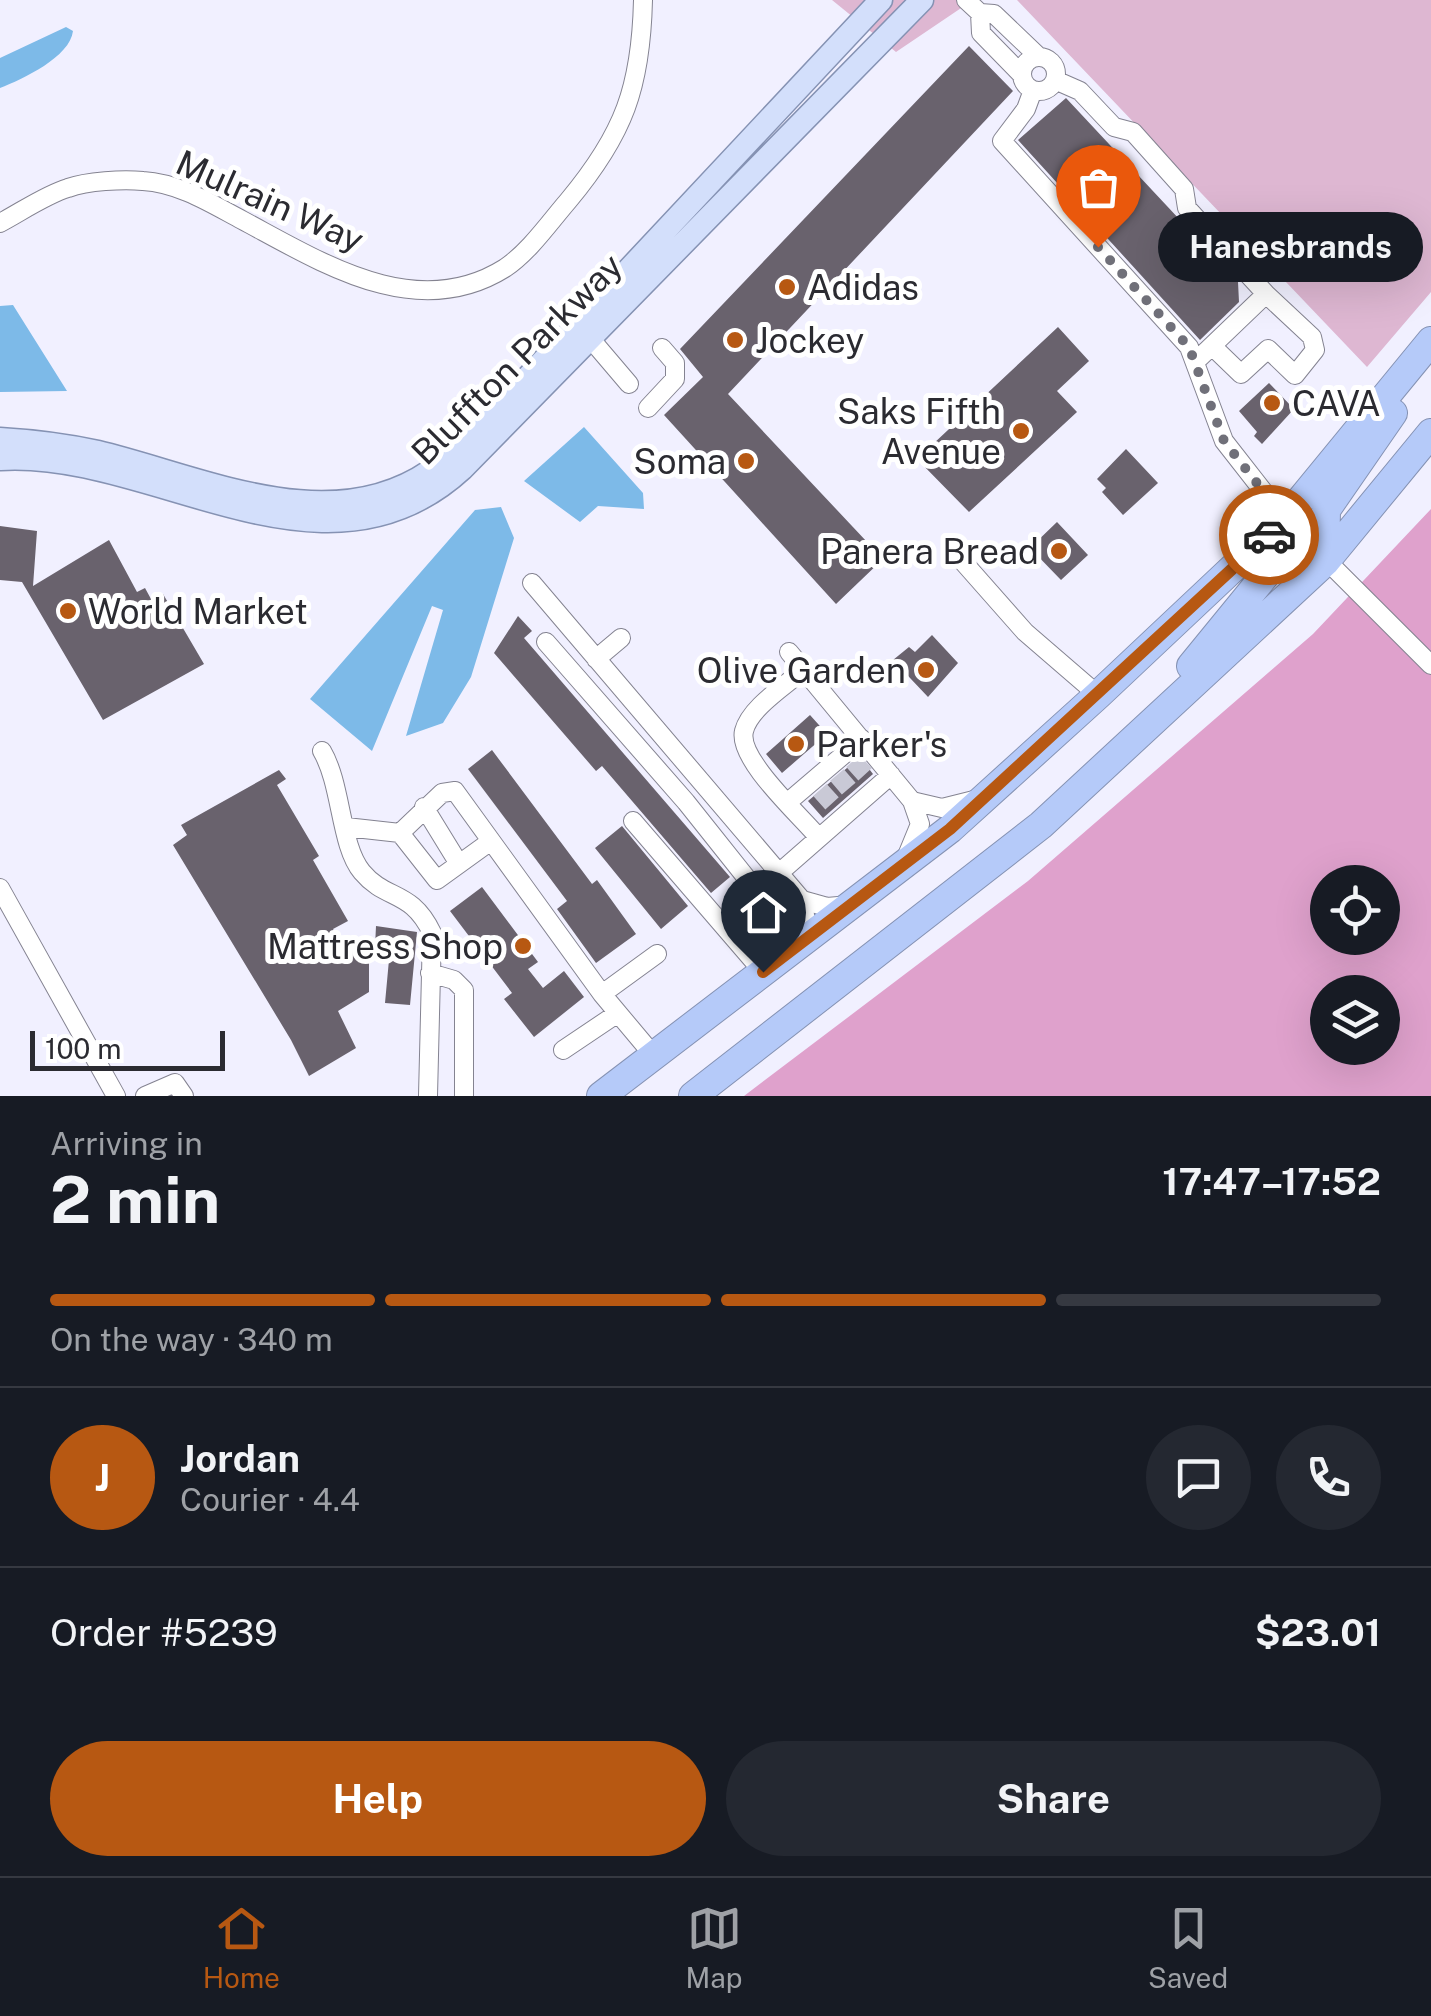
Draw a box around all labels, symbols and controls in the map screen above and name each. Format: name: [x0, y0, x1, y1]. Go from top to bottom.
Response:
street label: Mulrain Way: [170, 141, 370, 261]
pin: [1056, 145, 1141, 248]
icon: bag: [1071, 160, 1126, 215]
callout: Hanesbrands: [1158, 212, 1423, 282]
text: Hanesbrands: [1189, 228, 1392, 265]
street label: Bluffton Parkway: [403, 245, 631, 473]
place label: Adidas: [807, 267, 919, 308]
marker: Adidas: [776, 276, 798, 298]
place label: Jockey: [755, 320, 864, 361]
marker: Jockey: [724, 329, 746, 351]
place label: CAVA: [1292, 383, 1381, 424]
place label: Saks Fifth Avenue: [837, 391, 1001, 472]
marker: CAVA: [1261, 392, 1283, 414]
marker: Saks Fifth Avenue: [1010, 420, 1032, 442]
place label: Soma: [633, 441, 726, 482]
marker: Soma: [735, 450, 757, 472]
courier: [1219, 485, 1319, 585]
icon: car: [1242, 508, 1297, 563]
place label: Panera Bread: [820, 531, 1039, 572]
marker: Panera Bread: [1048, 540, 1070, 562]
place label: World Market: [88, 591, 308, 632]
marker: World Market: [57, 600, 79, 622]
place label: Olive Garden: [697, 650, 906, 691]
marker: Olive Garden: [915, 659, 937, 681]
place label: Parker's: [816, 724, 947, 765]
marker: Parker's: [785, 733, 807, 755]
map controls: [1310, 865, 1400, 1065]
button: locate: [1310, 865, 1400, 955]
pin: [721, 870, 806, 973]
icon: home: [736, 885, 791, 940]
place label: Mattress Shop: [267, 926, 503, 967]
marker: Mattress Shop: [512, 935, 534, 957]
button: layers: [1310, 975, 1400, 1065]
scale bar: [30, 1026, 225, 1070]
text: 100 m: [45, 1032, 122, 1065]
text: Arriving in: [50, 1125, 203, 1162]
text: 17:47–17:52: [1162, 1159, 1381, 1204]
text: 2 min: [50, 1161, 220, 1238]
text: On the way · 340 m: [50, 1321, 333, 1358]
button: chat: [1146, 1425, 1251, 1530]
button: phone: [1276, 1425, 1381, 1530]
text: Jordan: [180, 1436, 300, 1481]
text: J: [95, 1455, 110, 1500]
text: Courier · 4.4: [180, 1481, 360, 1518]
text: Order #5239: [50, 1610, 278, 1655]
text: $23.01: [1255, 1610, 1381, 1655]
button: Help: [50, 1741, 706, 1856]
button: Share: [726, 1741, 1381, 1856]
tab: Home: [203, 1901, 280, 1994]
tab: Map: [686, 1901, 742, 1994]
tab: Saved: [1148, 1901, 1228, 1994]

